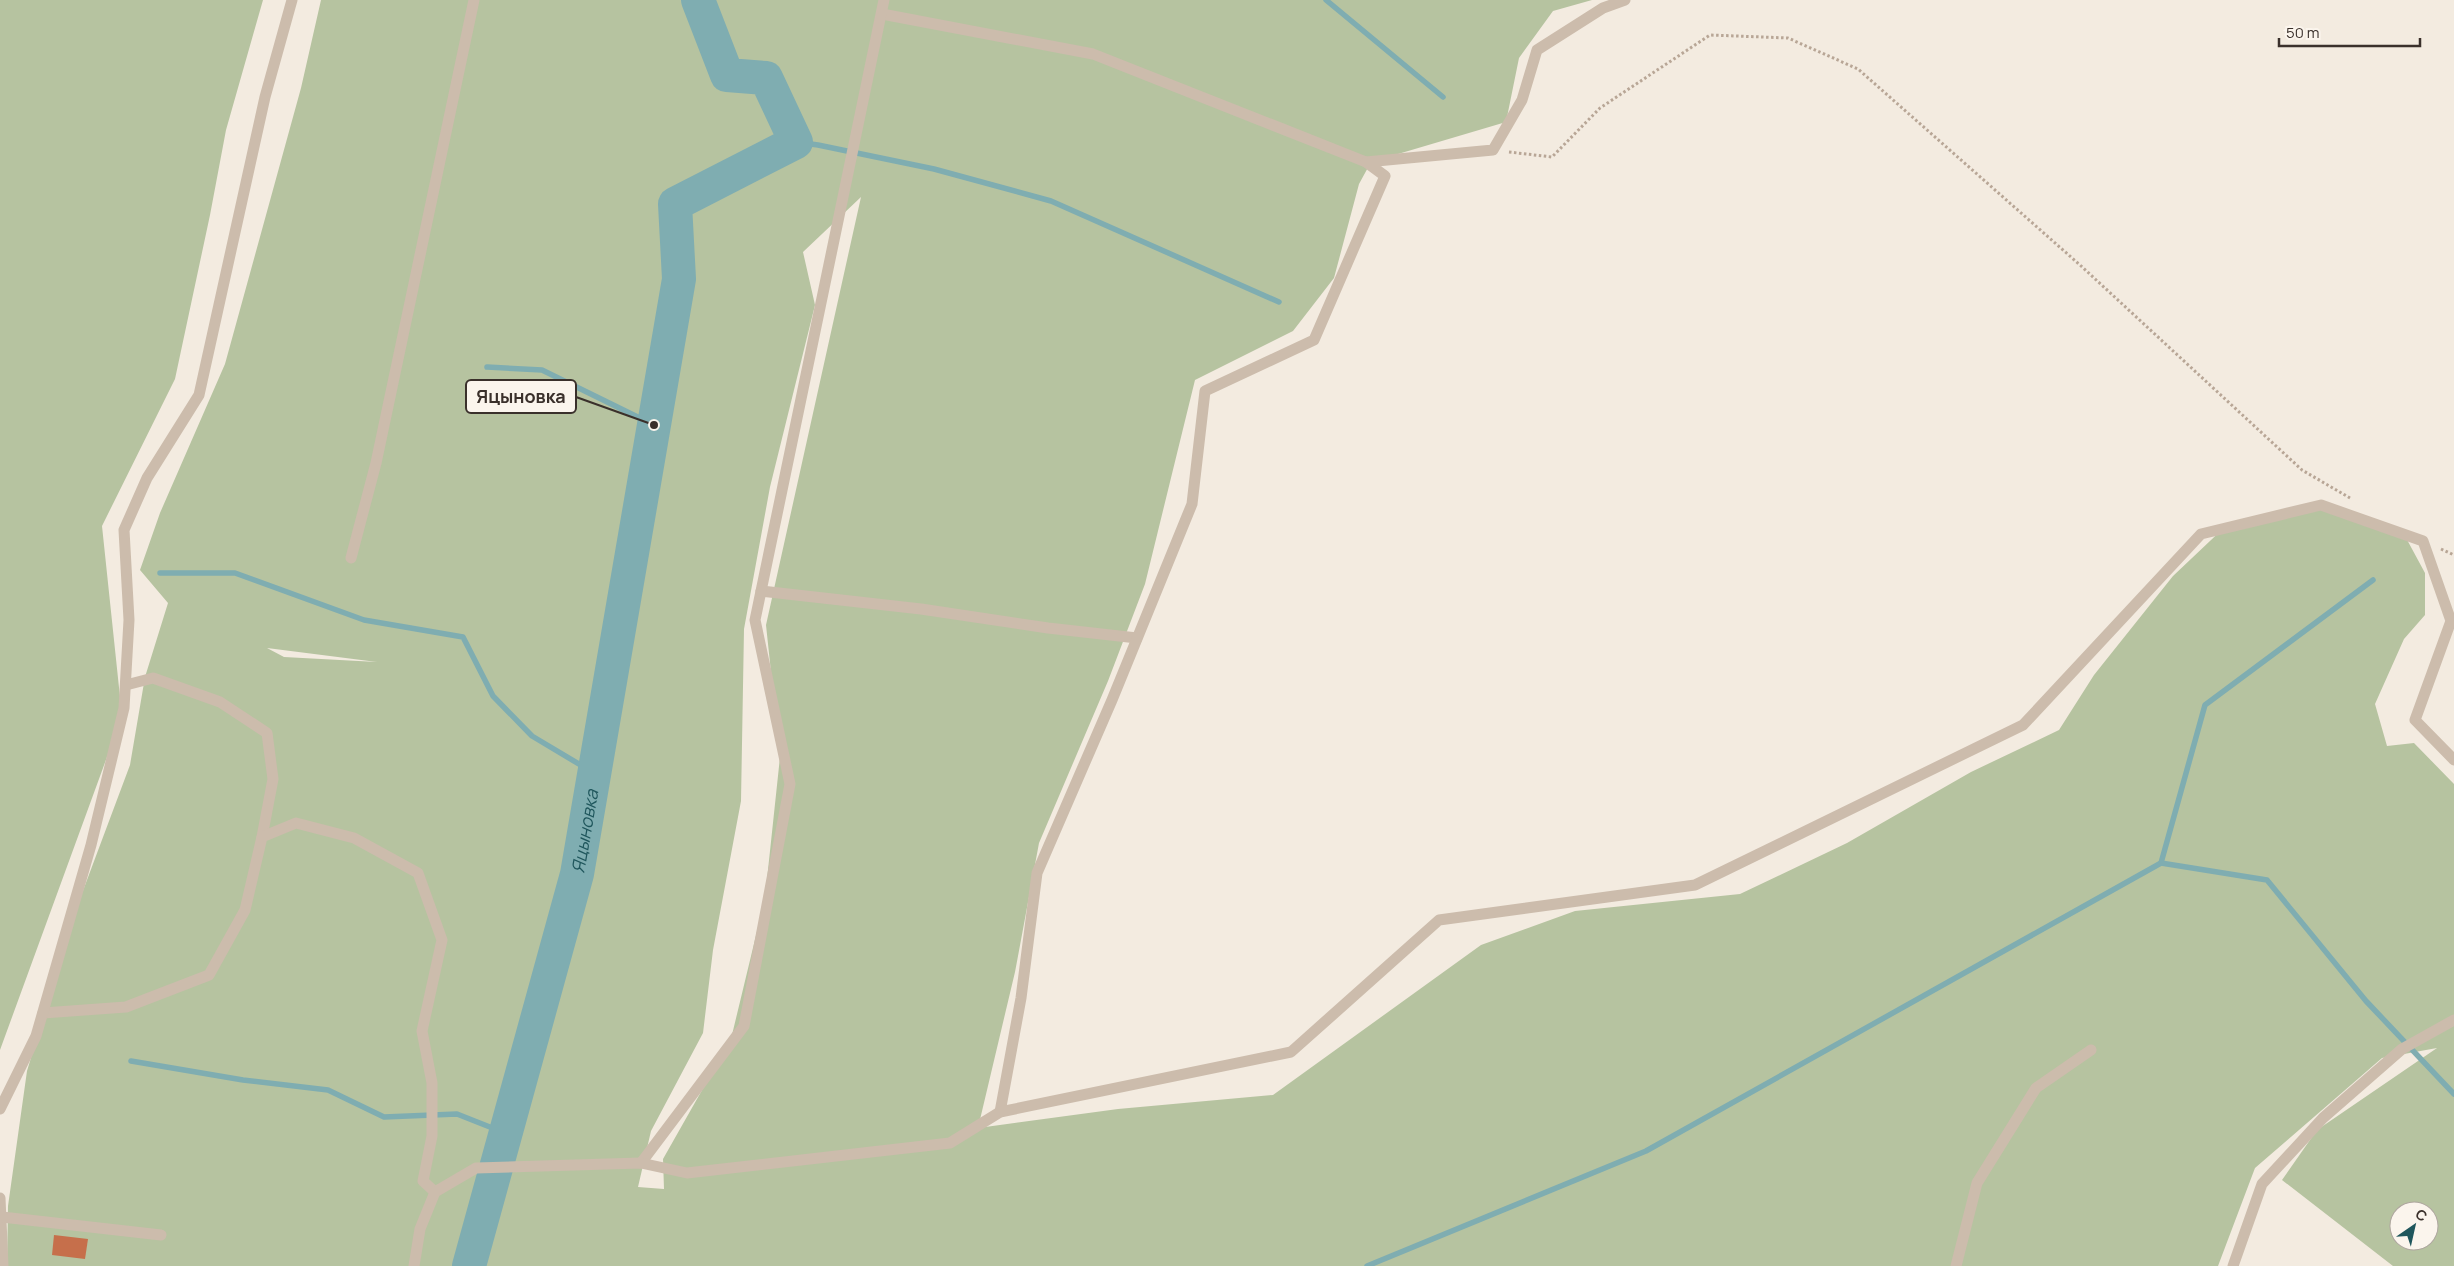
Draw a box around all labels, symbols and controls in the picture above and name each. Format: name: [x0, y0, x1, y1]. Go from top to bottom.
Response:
scale bar: [2279, 15, 2420, 47]
text: 50 m: [2286, 22, 2320, 43]
callout: Яцыновка: [466, 380, 576, 413]
text: Яцыновка: [476, 384, 566, 408]
water label: Яцыновка: [565, 787, 603, 875]
north arrow: [2389, 1201, 2439, 1251]
text: С: [2412, 1204, 2431, 1226]

